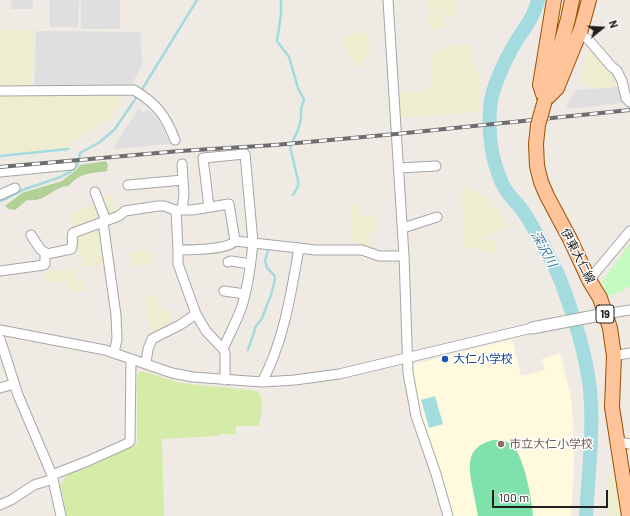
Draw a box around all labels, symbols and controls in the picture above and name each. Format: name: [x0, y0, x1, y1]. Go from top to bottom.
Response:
north arrow: [582, 8, 622, 48]
text: N: [607, 19, 621, 30]
street label: 伊東大仁線: [558, 226, 598, 286]
water label: 深沢川: [528, 228, 560, 270]
road number: 19: [596, 305, 614, 323]
place label: 大仁小学校: [453, 352, 513, 366]
marker: 大仁小学校: [440, 354, 450, 364]
place label: 市立大仁小学校: [509, 437, 593, 451]
marker: 市立大仁小学校: [496, 439, 506, 449]
scale bar: [494, 482, 610, 508]
text: 100 m: [499, 490, 529, 504]

